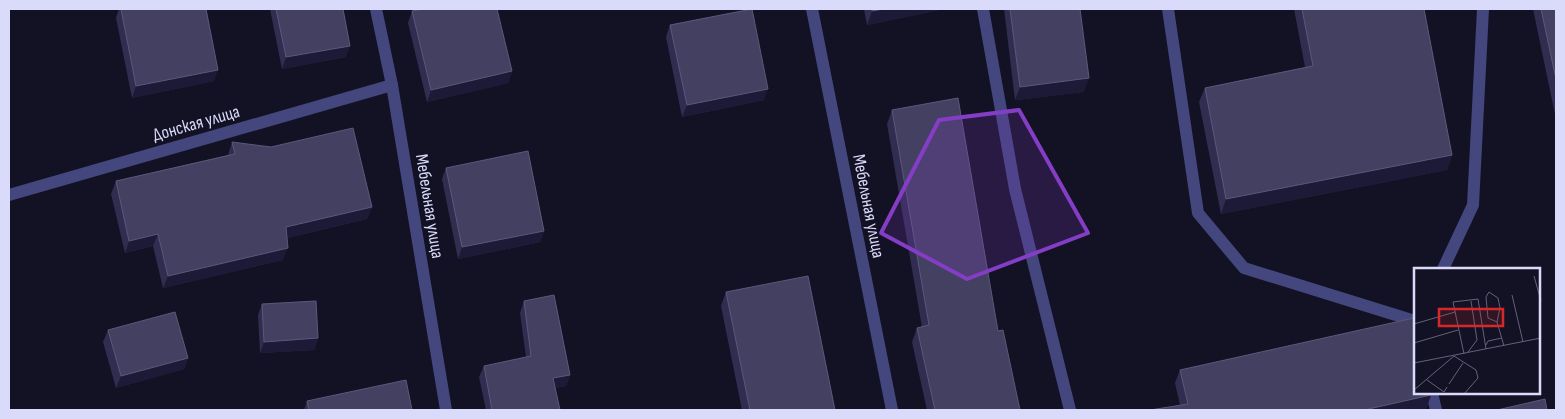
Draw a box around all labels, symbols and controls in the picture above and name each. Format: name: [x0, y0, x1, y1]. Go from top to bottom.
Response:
street label: Донская улица: [150, 101, 242, 146]
street label: Мебельная улица: [411, 152, 448, 260]
street label: Мебельная улица: [848, 152, 889, 260]
inset map: [1414, 268, 1540, 394]

